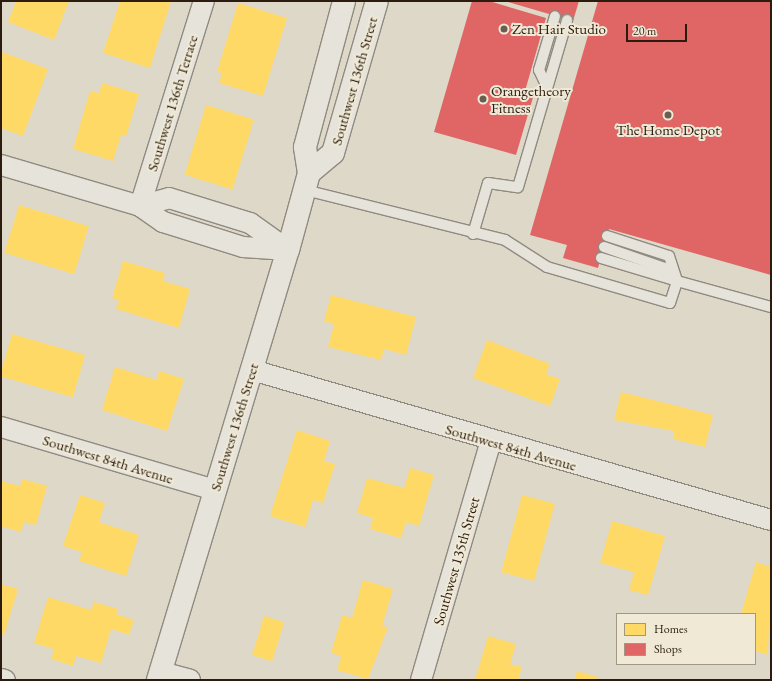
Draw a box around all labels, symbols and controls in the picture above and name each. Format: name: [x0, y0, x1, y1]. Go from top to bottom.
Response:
street label: Southwest 136th Street: [327, 15, 381, 147]
scale bar: [628, 16, 689, 42]
place label: Zen Hair Studio: [512, 20, 606, 38]
text: 20 m: [633, 23, 656, 39]
marker: Zen Hair Studio: [499, 24, 509, 34]
street label: Southwest 136th Terrace: [143, 33, 201, 173]
place label: Orangetheory Fitness: [491, 81, 571, 116]
marker: Orangetheory Fitness: [478, 94, 488, 104]
marker: The Home Depot: [663, 110, 673, 120]
place label: The Home Depot: [616, 121, 720, 139]
street label: Southwest 136th Street: [206, 361, 262, 493]
street label: Southwest 84th Avenue: [443, 420, 579, 474]
street label: Southwest 84th Avenue: [41, 431, 175, 487]
street label: Southwest 135th Street: [429, 495, 483, 627]
legend: [616, 613, 756, 665]
text: Homes: [654, 621, 688, 637]
text: Shops: [654, 641, 682, 657]

